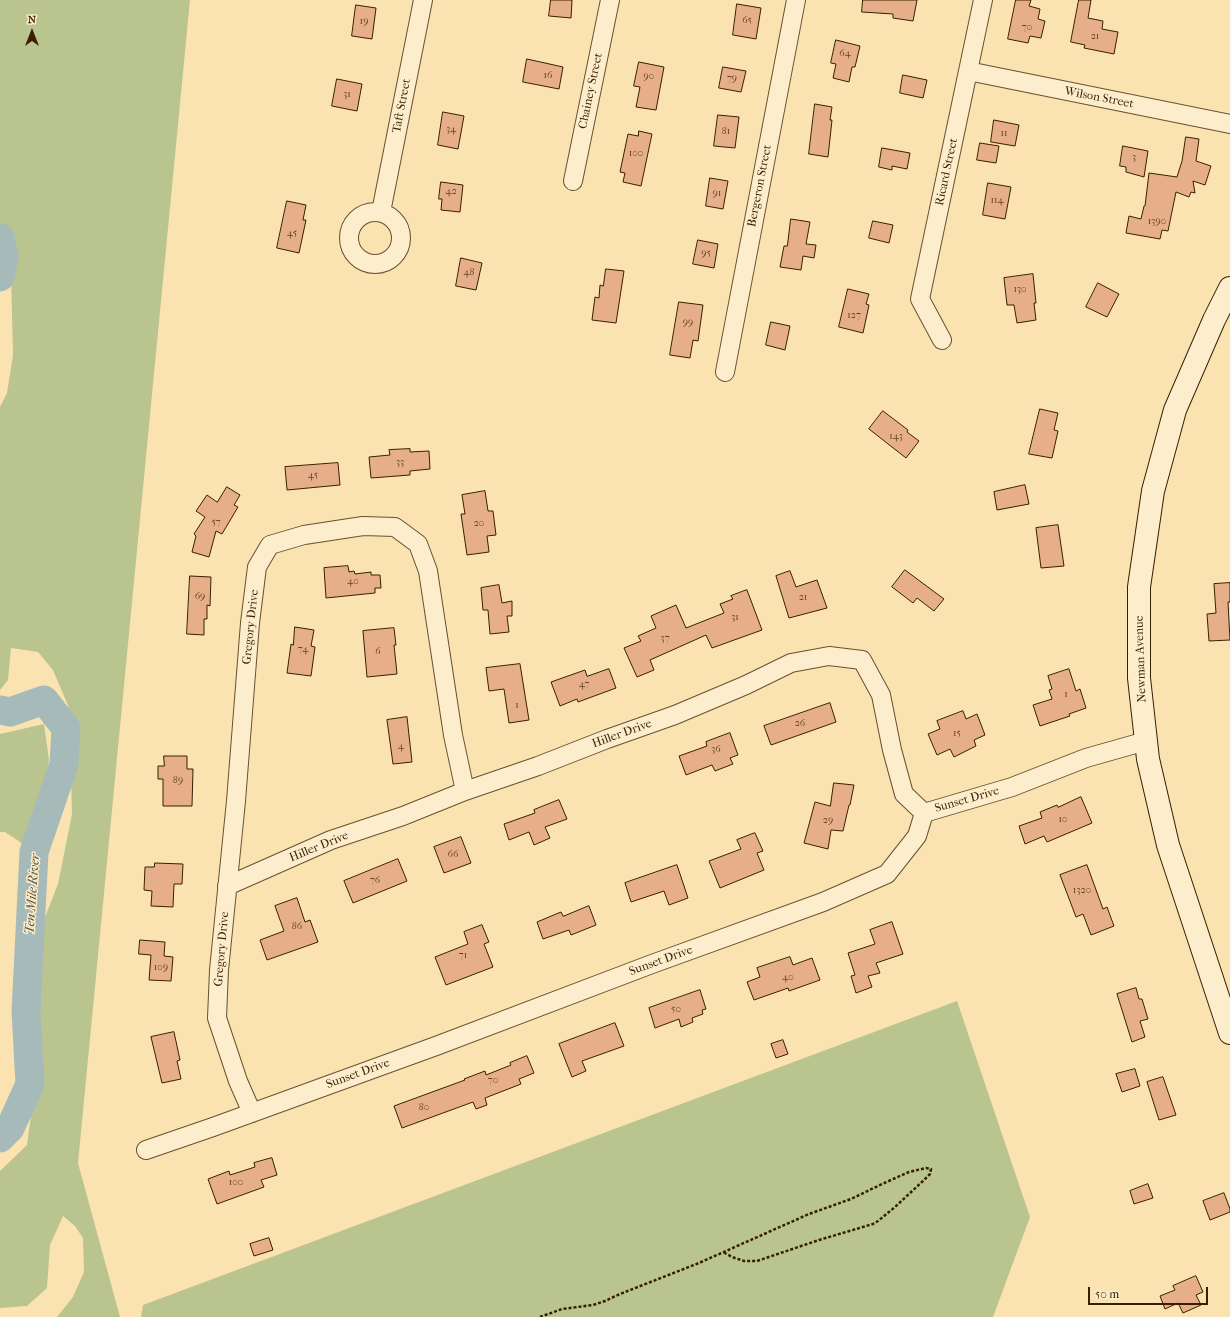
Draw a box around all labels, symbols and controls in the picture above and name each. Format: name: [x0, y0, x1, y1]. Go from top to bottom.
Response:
north arrow: [12, 12, 52, 52]
text: N: [28, 13, 36, 26]
house number: 65: [742, 15, 752, 27]
house number: 19: [360, 16, 368, 28]
house number: 70: [1022, 22, 1032, 34]
house number: 21: [1091, 31, 1099, 43]
house number: 64: [839, 48, 851, 60]
street label: Chainey Street: [576, 52, 606, 130]
house number: 16: [544, 70, 552, 82]
house number: 90: [644, 71, 654, 83]
house number: 79: [727, 73, 737, 85]
street label: Taft Street: [390, 78, 414, 134]
street label: Wilson Street: [1063, 84, 1135, 112]
house number: 31: [343, 89, 351, 101]
house number: 34: [446, 124, 456, 136]
house number: 81: [722, 126, 730, 138]
house number: 11: [1000, 128, 1008, 140]
street label: Ricard Street: [933, 137, 961, 207]
street label: Bergeron Street: [745, 144, 775, 228]
house number: 100: [629, 148, 643, 160]
house number: 3: [1132, 152, 1136, 164]
house number: 42: [445, 186, 457, 198]
house number: 91: [713, 188, 721, 200]
house number: 114: [990, 195, 1004, 207]
house number: 1390: [1148, 216, 1166, 228]
house number: 45: [287, 228, 297, 240]
house number: 95: [701, 248, 711, 260]
house number: 48: [464, 267, 474, 279]
house number: 130: [1013, 284, 1027, 296]
house number: 127: [847, 310, 861, 322]
house number: 99: [683, 317, 693, 329]
house number: 143: [889, 431, 903, 443]
house number: 33: [396, 457, 404, 469]
house number: 45: [308, 470, 318, 482]
house number: 57: [211, 517, 221, 529]
house number: 20: [474, 518, 484, 530]
house number: 40: [347, 576, 359, 588]
street label: Gregory Drive: [240, 589, 262, 665]
house number: 69: [195, 591, 205, 603]
house number: 21: [799, 592, 807, 604]
house number: 31: [731, 612, 739, 624]
street label: Newman Avenue: [1132, 615, 1150, 703]
house number: 37: [661, 633, 669, 645]
house number: 74: [298, 644, 308, 656]
house number: 6: [375, 646, 381, 658]
house number: 47: [579, 679, 589, 691]
house number: 1: [1064, 689, 1068, 701]
house number: 1: [515, 700, 519, 712]
street label: Hiller Drive: [590, 717, 654, 751]
house number: 26: [795, 718, 805, 730]
house number: 15: [953, 728, 961, 740]
house number: 4: [398, 741, 404, 753]
house number: 36: [711, 744, 721, 756]
house number: 89: [173, 775, 183, 787]
street label: Sunset Drive: [933, 784, 1001, 816]
house number: 10: [1058, 814, 1068, 826]
house number: 29: [823, 815, 833, 827]
street label: Hiller Drive: [287, 829, 351, 865]
house number: 66: [448, 849, 458, 861]
water label: Ten Mile River: [22, 853, 44, 935]
house number: 76: [370, 875, 380, 887]
house number: 1320: [1073, 885, 1091, 897]
street label: Gregory Drive: [212, 911, 232, 987]
house number: 86: [292, 921, 302, 933]
street label: Sunset Drive: [627, 943, 695, 979]
house number: 71: [459, 950, 467, 962]
house number: 109: [154, 962, 168, 974]
house number: 40: [782, 972, 794, 984]
house number: 50: [671, 1004, 681, 1016]
street label: Sunset Drive: [324, 1056, 392, 1092]
house number: 70: [488, 1075, 498, 1087]
house number: 80: [419, 1102, 429, 1114]
house number: 100: [229, 1177, 243, 1189]
scale bar: [1090, 1279, 1210, 1305]
text: 50 m: [1095, 1287, 1119, 1301]

